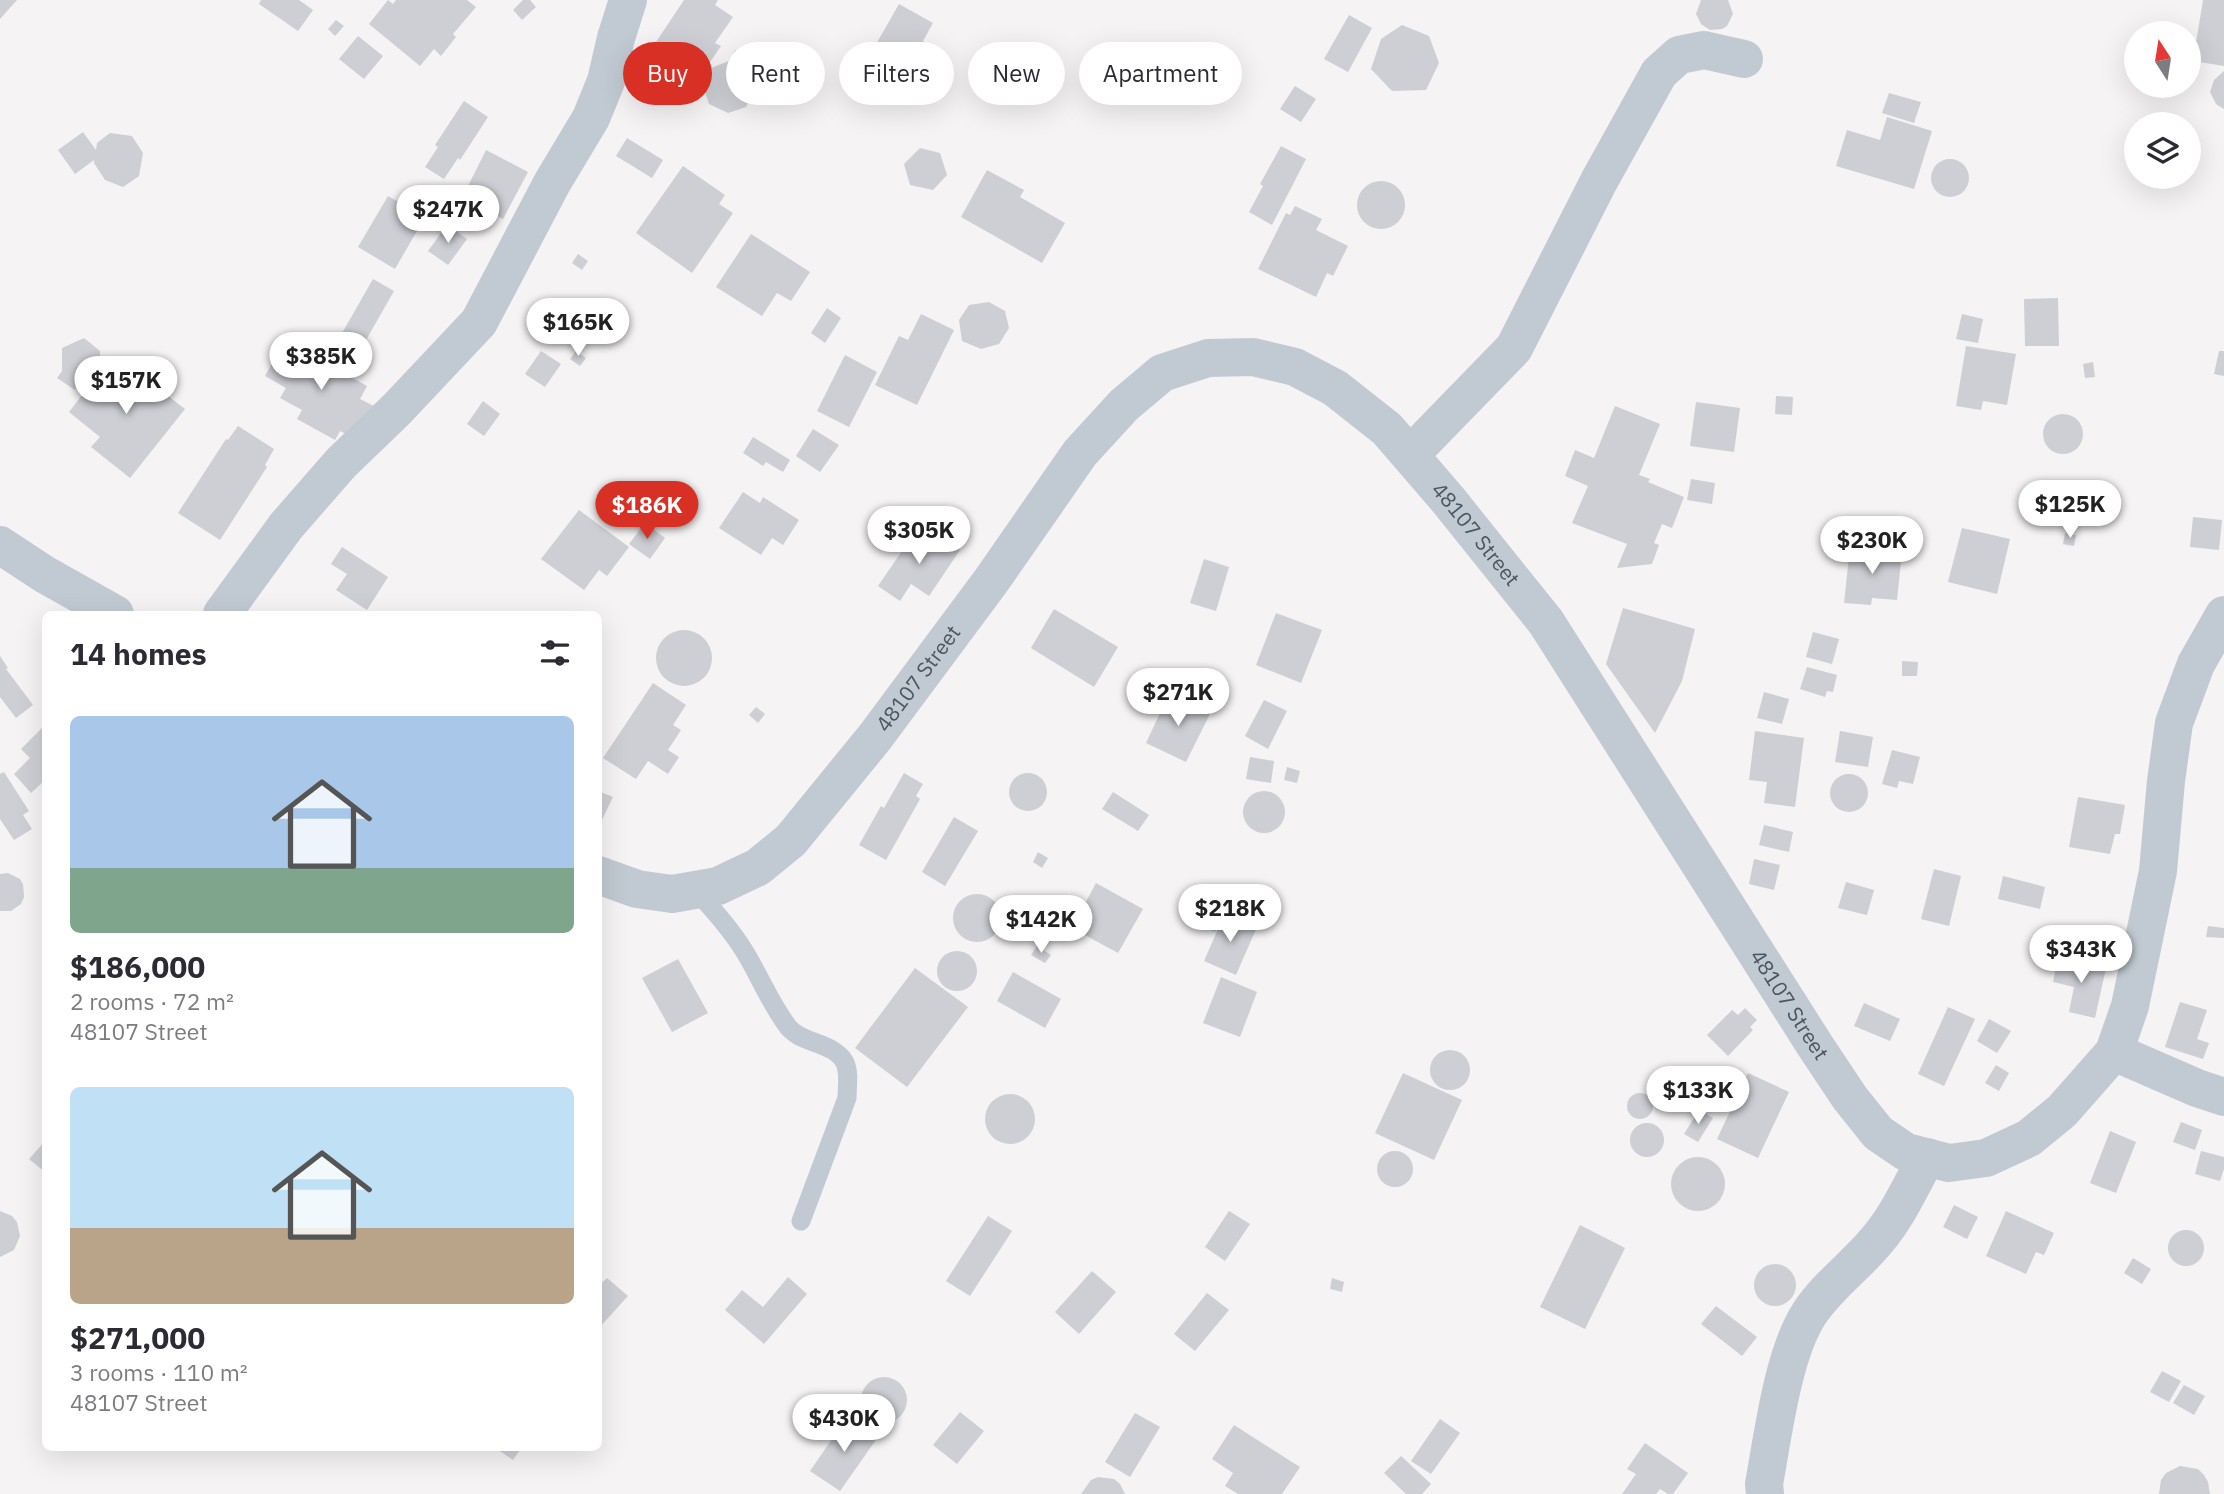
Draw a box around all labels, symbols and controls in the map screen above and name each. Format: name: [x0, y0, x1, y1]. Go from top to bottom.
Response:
north arrow: [2124, 21, 2202, 98]
map controls: [2124, 21, 2201, 189]
chip: Buy: [623, 42, 712, 105]
chip: Rent: [726, 42, 825, 105]
chip: Filters: [839, 42, 954, 105]
chip: New: [968, 42, 1065, 105]
chip: Apartment: [1079, 42, 1242, 105]
button: layers: [2124, 112, 2201, 189]
pin: $247K: [399, 186, 497, 245]
text: $247K: [412, 193, 484, 223]
pin: $165K: [529, 298, 627, 358]
text: $165K: [542, 306, 614, 336]
pin: $385K: [272, 332, 370, 392]
text: $385K: [285, 340, 357, 370]
pin: $157K: [77, 356, 175, 416]
text: $157K: [90, 364, 162, 394]
street label: 48107 Street: [1426, 476, 1527, 591]
pin: $125K: [2021, 480, 2119, 540]
pin: $186K: [598, 482, 696, 541]
text: $125K: [2034, 488, 2106, 518]
text: $186K: [611, 489, 683, 519]
pin: $305K: [870, 506, 968, 566]
text: $305K: [883, 514, 955, 544]
pin: $230K: [1823, 516, 1921, 576]
text: $230K: [1836, 524, 1908, 554]
street label: 48107 Street: [869, 619, 966, 737]
text: 14 homes: [70, 634, 207, 673]
icon: filters: [536, 634, 574, 672]
pin: $271K: [1129, 668, 1227, 728]
text: $271K: [1142, 676, 1214, 706]
icon: home: [259, 761, 385, 887]
pin: $218K: [1181, 884, 1279, 944]
text: $218K: [1194, 892, 1266, 922]
pin: $142K: [992, 895, 1090, 955]
text: $142K: [1005, 903, 1077, 933]
pin: $343K: [2032, 926, 2130, 985]
text: $343K: [2045, 933, 2117, 963]
street label: 48107 Street: [1745, 944, 1836, 1065]
text: $186,000: [70, 947, 205, 986]
text: 2 rooms · 72 m²: [70, 986, 234, 1016]
text: 48107 Street: [70, 1016, 208, 1046]
pin: $133K: [1649, 1066, 1747, 1126]
text: $133K: [1662, 1074, 1734, 1104]
icon: home: [259, 1132, 385, 1258]
text: $271,000: [70, 1318, 205, 1357]
text: 3 rooms · 110 m²: [70, 1357, 248, 1387]
text: 48107 Street: [70, 1387, 208, 1417]
pin: $430K: [795, 1394, 893, 1454]
text: $430K: [808, 1402, 880, 1432]

